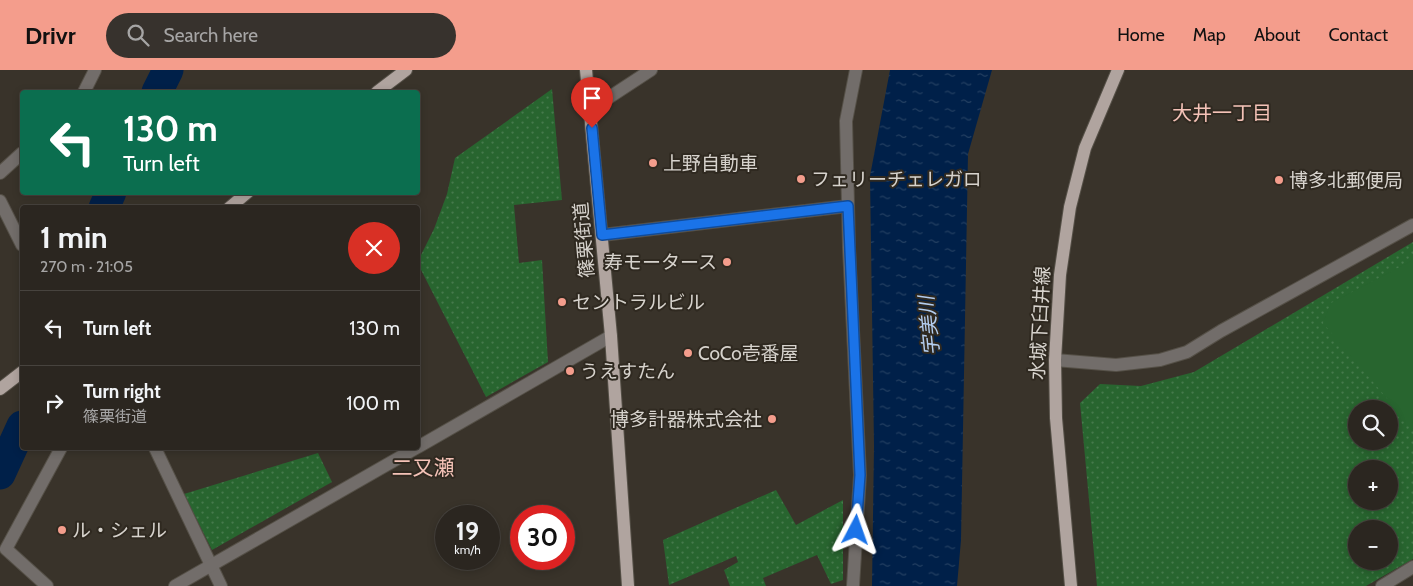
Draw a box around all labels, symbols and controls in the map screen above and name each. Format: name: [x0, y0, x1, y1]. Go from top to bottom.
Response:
search box: [106, 13, 456, 58]
text: Drivr: [25, 21, 76, 50]
icon: search: [124, 21, 152, 49]
text: Search here: [164, 24, 258, 47]
text: Home: [1117, 24, 1165, 46]
text: Map: [1193, 24, 1226, 46]
text: About: [1254, 24, 1300, 46]
text: Contact: [1328, 24, 1388, 46]
pin: [571, 77, 613, 128]
icon: arrive: [578, 84, 606, 112]
district label: 大井一丁目: [1172, 101, 1272, 125]
text: 130 m: [123, 107, 218, 150]
icon: left: [40, 110, 105, 175]
text: Turn left: [123, 150, 200, 177]
place label: 上野自動車: [663, 152, 758, 175]
marker: 上野自動車: [647, 157, 659, 169]
place label: フェリーチェレガロ: [811, 168, 982, 191]
place label: 博多北郵便局: [1289, 169, 1403, 192]
marker: フェリーチェレガロ: [795, 173, 807, 185]
marker: 博多北郵便局: [1273, 174, 1285, 186]
street label: 篠栗街道: [569, 201, 599, 279]
text: 1 min: [40, 219, 108, 256]
button: close: [348, 222, 400, 274]
place label: 寿モータース: [604, 251, 717, 274]
marker: 寿モータース: [721, 256, 733, 268]
text: 270 m · 21:05: [40, 257, 133, 276]
street label: 水城下臼井線: [1026, 265, 1054, 381]
place label: セントラルビル: [572, 291, 705, 314]
water label: 宇美川: [914, 293, 944, 357]
marker: セントラルビル: [556, 296, 568, 308]
icon: left: [40, 314, 68, 342]
text: Turn left: [83, 317, 151, 340]
text: 130 m: [349, 317, 400, 340]
place label: CoCo壱番屋: [698, 342, 799, 365]
marker: CoCo壱番屋: [682, 347, 694, 359]
place label: うえすたん: [580, 360, 675, 383]
marker: うえすたん: [564, 365, 576, 377]
text: Turn right: [83, 380, 161, 403]
icon: right: [40, 389, 68, 417]
text: 100 m: [346, 392, 400, 415]
map controls: [1348, 400, 1398, 570]
button: search: [1348, 400, 1398, 450]
text: 篠栗街道: [83, 407, 147, 426]
place label: 博多計器株式会社: [610, 408, 762, 431]
marker: 博多計器株式会社: [766, 413, 778, 425]
district label: 二又瀬: [392, 455, 455, 480]
button: +: [1348, 460, 1398, 510]
position arrow: [829, 503, 881, 555]
speed limit sign: 30: [510, 505, 575, 570]
text: 19: [456, 516, 479, 546]
place label: ル・シェル: [72, 519, 167, 542]
button: −: [1348, 520, 1398, 570]
marker: ル・シェル: [56, 524, 68, 536]
text: km/h: [454, 542, 481, 557]

